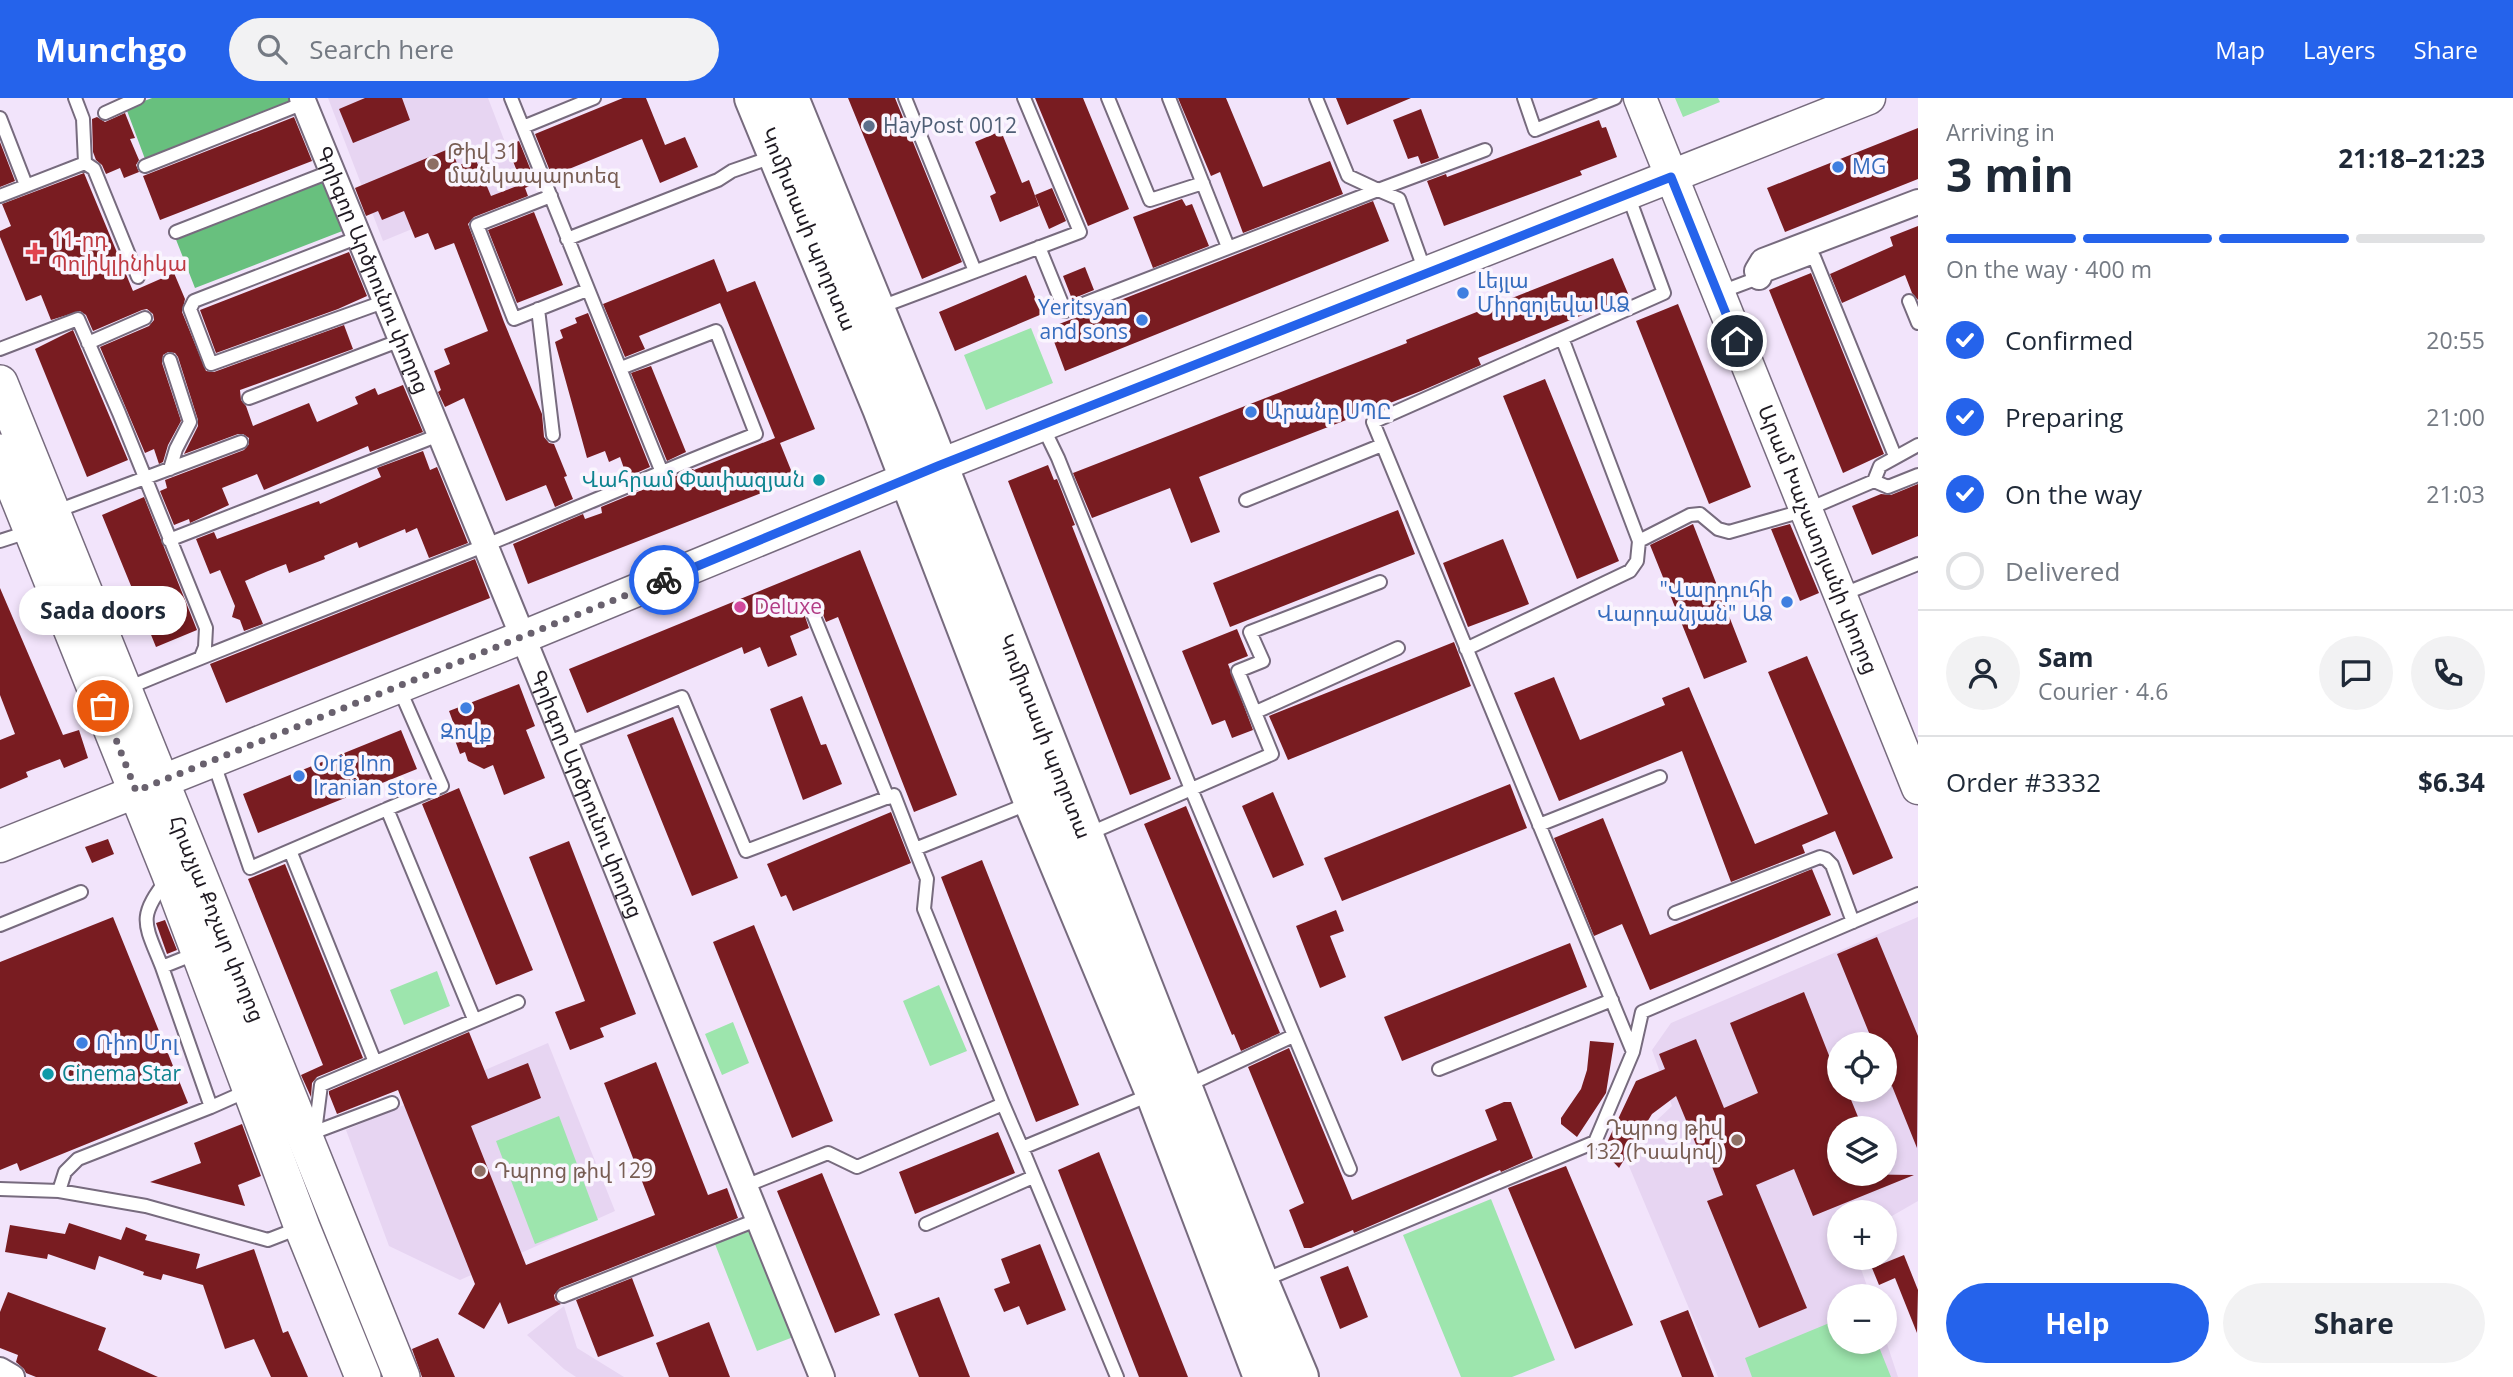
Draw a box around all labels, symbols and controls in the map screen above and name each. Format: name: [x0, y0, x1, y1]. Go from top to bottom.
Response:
search box: [229, 18, 719, 81]
text: Munchgo: [35, 27, 187, 72]
icon: search: [253, 30, 291, 68]
text: Search here: [309, 31, 454, 67]
text: Map: [2215, 33, 2265, 66]
text: Layers: [2303, 33, 2376, 66]
text: Share: [2414, 33, 2478, 66]
place label: HayPost 0012: [883, 111, 1017, 139]
text: Arriving in: [1946, 116, 2055, 148]
marker: HayPost 0012: [861, 118, 877, 134]
street label: Կոմիտասի պողոտա: [755, 123, 864, 335]
place label: Թիվ 31 մանկապարտեզ: [447, 137, 621, 189]
text: 21:18–21:23: [2338, 140, 2485, 176]
street label: Գրիգոր Արծրունու փողոց: [310, 142, 437, 398]
text: 3 min: [1946, 143, 2074, 205]
place label: MG: [1852, 152, 1886, 180]
marker: Թիվ 31 մանկապարտեզ: [425, 156, 441, 172]
marker: MG: [1830, 159, 1846, 175]
place label: 11-րդ Պոլիկլինիկա: [51, 225, 187, 277]
marker: 11-րդ Պոլիկլինիկա: [25, 242, 45, 262]
text: On the way · 400 m: [1946, 253, 2152, 285]
place label: Լեյլա Միրզոյեվա ԱՁ: [1477, 266, 1630, 318]
marker: Լեյլա Միրզոյեվա ԱՁ: [1455, 285, 1471, 301]
place label: Yeritsyan and sons: [1038, 293, 1128, 345]
pin: [1707, 311, 1767, 371]
marker: Yeritsyan and sons: [1134, 312, 1150, 328]
icon: check: [1946, 321, 1984, 359]
icon: home: [1718, 322, 1756, 360]
text: Confirmed: [2005, 322, 2133, 358]
text: 20:55: [2426, 324, 2485, 356]
place label: Արանբ ՍՊԸ: [1265, 397, 1391, 425]
icon: check: [1946, 398, 1984, 436]
text: Preparing: [2005, 399, 2123, 435]
street label: Արամ Խաչատրյանի փողոց: [1752, 400, 1886, 678]
text: 21:00: [2426, 401, 2485, 433]
marker: Արանբ ՍՊԸ: [1243, 404, 1259, 420]
place label: Վահրամ Փափազյան: [582, 465, 805, 493]
marker: Վահրամ Փափազյան: [811, 472, 827, 488]
icon: check: [1946, 475, 1984, 513]
text: On the way: [2005, 476, 2142, 512]
text: 21:03: [2426, 478, 2485, 510]
courier: [629, 545, 699, 615]
text: Delivered: [2005, 553, 2120, 589]
icon: bike: [645, 561, 683, 599]
place label: "Վարդուհի Վարդանյան" ԱՁ: [1597, 575, 1773, 627]
callout: Sada doors: [19, 587, 187, 636]
place label: Deluxe: [754, 592, 822, 620]
text: Sada doors: [40, 594, 166, 626]
marker: "Վարդուհի Վարդանյան" ԱՁ: [1779, 594, 1795, 610]
marker: Deluxe: [732, 599, 748, 615]
street label: Կոմիտասի պողոտա: [993, 630, 1099, 843]
button: person: [1946, 636, 2020, 710]
button: chat: [2319, 636, 2393, 710]
button: phone: [2411, 636, 2485, 710]
text: Sam: [2038, 639, 2094, 675]
street label: Գրիգոր Արծրունու փողոց: [525, 665, 650, 922]
text: Courier · 4.6: [2038, 675, 2168, 707]
pin: [73, 676, 133, 736]
icon: bag: [84, 687, 122, 725]
marker: Զովք: [458, 700, 474, 716]
place label: Զովք: [440, 717, 492, 745]
place label: Orig Inn Iranian store: [313, 749, 438, 801]
text: Order #3332: [1946, 764, 2101, 800]
text: $6.34: [2418, 764, 2485, 800]
marker: Orig Inn Iranian store: [291, 768, 307, 784]
street label: Հրաչյա Քոչար փողոց: [163, 811, 272, 1026]
place label: Ռիո Մոլ: [96, 1028, 179, 1056]
map controls: [1827, 1032, 1897, 1354]
button: locate: [1827, 1032, 1897, 1102]
marker: Ռիո Մոլ: [74, 1035, 90, 1051]
place label: Cinema Star: [62, 1059, 181, 1087]
marker: Cinema Star: [40, 1066, 56, 1082]
place label: Դպրոց թիվ 132 (Իսակով): [1585, 1113, 1723, 1165]
button: layers: [1827, 1116, 1897, 1186]
marker: Դպրոց թիվ 132 (Իսակով): [1729, 1132, 1745, 1148]
place label: Դպրոց թիվ 129: [494, 1156, 653, 1184]
marker: Դպրոց թիվ 129: [472, 1163, 488, 1179]
button: +: [1827, 1200, 1897, 1270]
button: Help: [1946, 1283, 2209, 1363]
button: Share: [2223, 1283, 2485, 1363]
button: −: [1827, 1284, 1897, 1354]

